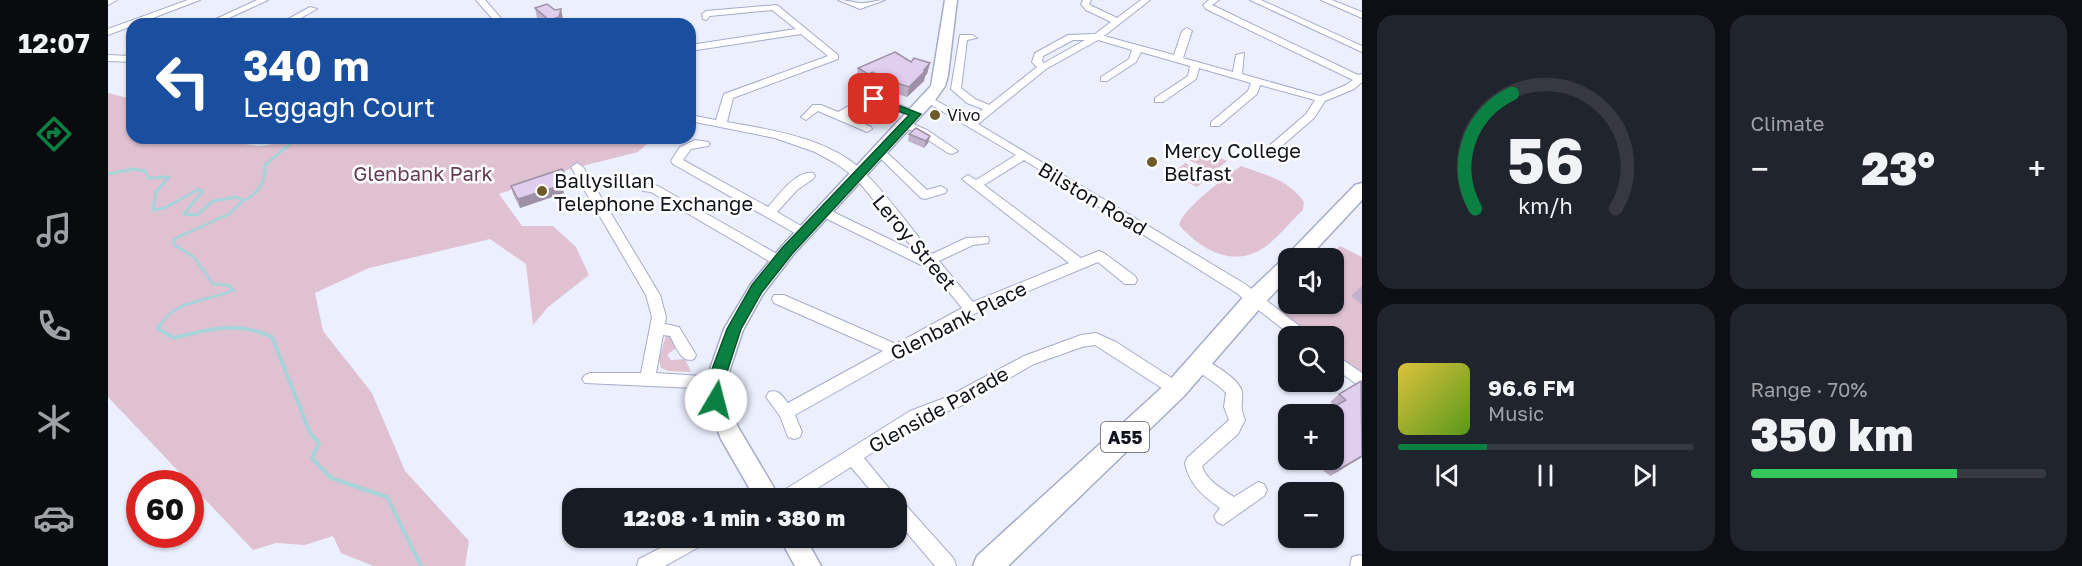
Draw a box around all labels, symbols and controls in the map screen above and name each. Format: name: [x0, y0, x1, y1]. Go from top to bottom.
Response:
text: 12:07: [18, 27, 90, 59]
text: 340 m: [243, 40, 369, 90]
icon: left: [144, 42, 222, 120]
pin: [848, 73, 899, 124]
icon: arrive: [857, 82, 890, 115]
text: Leggagh Court: [243, 91, 435, 123]
place label: Vivo: [947, 105, 980, 125]
marker: Vivo: [928, 108, 942, 122]
text: Climate: [1751, 111, 1824, 135]
icon: directions: [33, 113, 75, 155]
text: 56: [1507, 122, 1585, 197]
place label: Mercy College Belfast: [1164, 138, 1301, 185]
text: 23°: [1861, 141, 1935, 195]
text: −: [1751, 149, 1769, 188]
text: +: [2028, 149, 2046, 188]
marker: Mercy College Belfast: [1145, 155, 1159, 169]
street label: Bilston Road: [1035, 156, 1151, 240]
park label: Glenbank Park: [353, 161, 493, 185]
place label: Ballysillan Telephone Exchange: [554, 168, 753, 215]
marker: Ballysillan Telephone Exchange: [535, 184, 549, 198]
street label: Leroy Street: [868, 189, 962, 295]
text: km/h: [1518, 193, 1573, 219]
icon: music: [33, 209, 75, 251]
map controls: [1278, 248, 1344, 548]
button: sound: [1278, 248, 1344, 314]
street label: Glenbank Place: [886, 275, 1030, 365]
icon: phone: [33, 305, 75, 347]
button: search: [1278, 326, 1344, 392]
street label: Glenside Parade: [864, 361, 1012, 457]
position arrow: [684, 368, 748, 432]
text: 96.6 FM: [1488, 374, 1575, 401]
text: Range · 70%: [1751, 377, 1867, 401]
icon: climate: [33, 401, 75, 443]
text: Music: [1488, 401, 1544, 425]
button: +: [1278, 404, 1344, 470]
text: 350 km: [1751, 407, 1913, 461]
road number: A55: [1101, 422, 1149, 452]
icon: previous: [1431, 459, 1464, 492]
icon: pause: [1529, 459, 1562, 492]
icon: next: [1628, 459, 1661, 492]
speed limit sign: 60: [126, 470, 204, 548]
button: −: [1278, 482, 1344, 548]
icon: car: [33, 497, 75, 539]
text: 12:08 · 1 min · 380 m: [624, 504, 845, 531]

